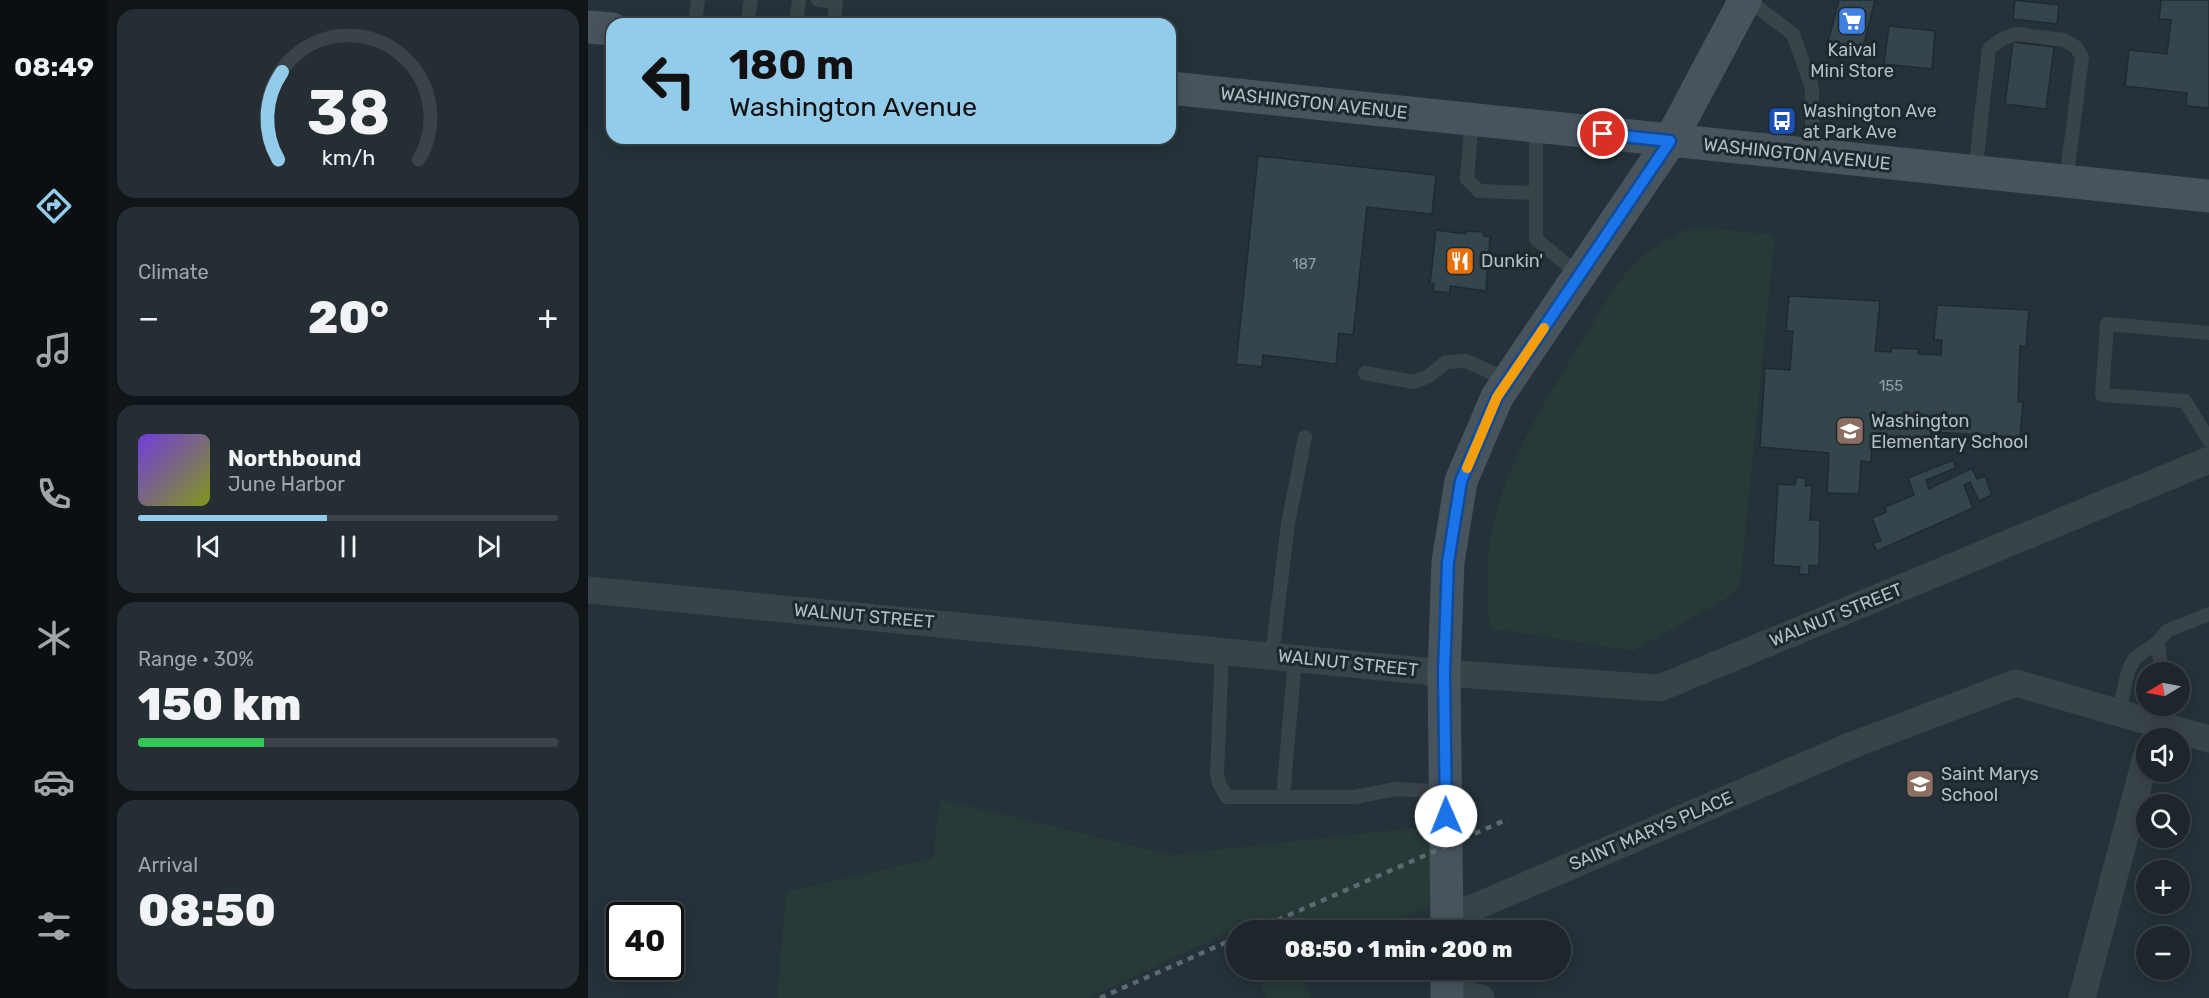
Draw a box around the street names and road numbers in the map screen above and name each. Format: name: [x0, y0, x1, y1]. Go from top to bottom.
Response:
street label: WASHINGTON AVENUE: [1219, 82, 1409, 124]
street label: WASHINGTON AVENUE: [1702, 133, 1892, 175]
street label: WALNUT STREET: [1766, 578, 1906, 652]
street label: WALNUT STREET: [793, 599, 935, 633]
street label: WALNUT STREET: [1277, 645, 1419, 681]
street label: SAINT MARYS PLACE: [1566, 787, 1736, 875]

